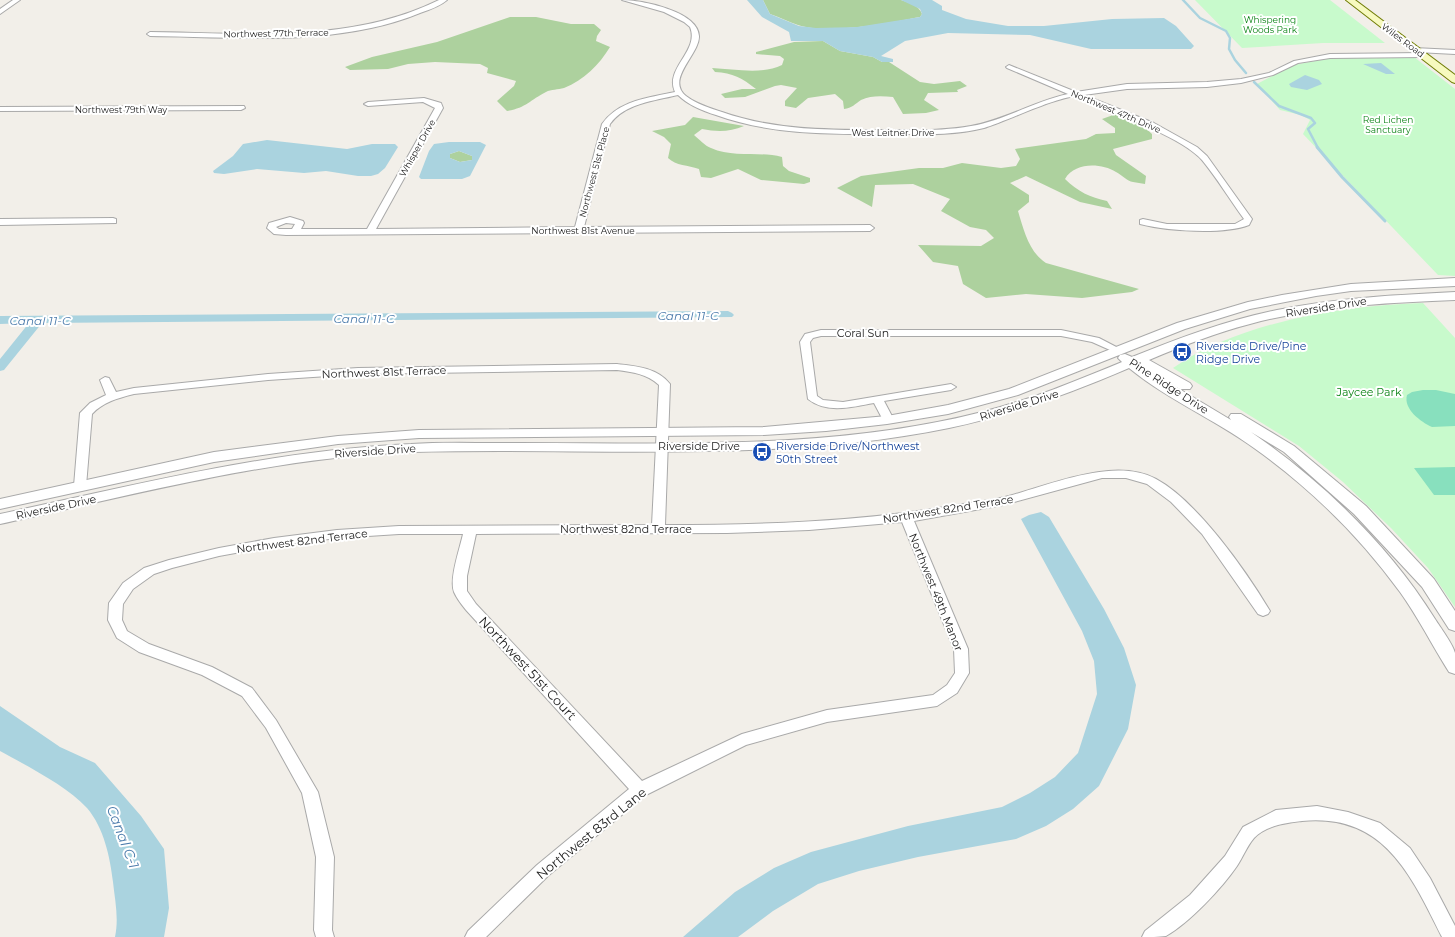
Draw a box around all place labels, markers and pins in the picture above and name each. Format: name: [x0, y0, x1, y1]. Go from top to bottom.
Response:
place label: Riverside Drive/Pine Ridge Drive: [1196, 339, 1307, 366]
bus stop icon: Riverside Drive/Pine Ridge Drive: [1171, 341, 1193, 363]
place label: Riverside Drive/Northwest 50th Street: [776, 439, 920, 466]
bus stop icon: Riverside Drive/Northwest 50th Street: [751, 441, 773, 463]

